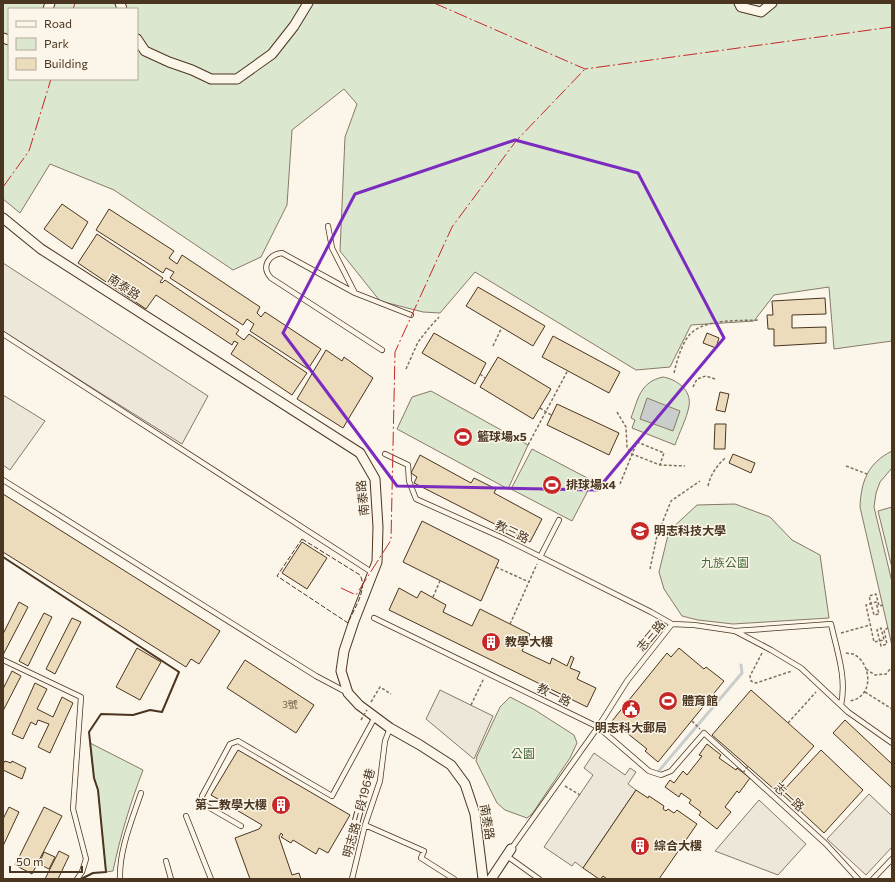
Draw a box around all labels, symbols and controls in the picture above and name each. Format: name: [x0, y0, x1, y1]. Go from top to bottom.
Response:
legend: [8, 8, 138, 80]
text: Road: [44, 16, 72, 30]
text: Park: [44, 36, 70, 50]
text: Building: [44, 56, 88, 70]
street label: 南泰路: [106, 270, 143, 302]
sports icon: 籃球場x5: [452, 426, 474, 448]
place label: 籃球場x5: [477, 429, 527, 443]
sports icon: 排球場x4: [541, 474, 563, 496]
place label: 排球場x4: [566, 477, 617, 491]
street label: 南泰路: [353, 479, 371, 517]
street label: 教三路: [493, 517, 532, 545]
school or university icon: 明志科技大學: [629, 520, 651, 542]
place label: 明志科技大學: [654, 523, 726, 537]
park label: 九族公園: [701, 555, 749, 569]
street label: 志三路: [633, 617, 667, 654]
building icon: 教學大樓: [480, 631, 502, 653]
place label: 教學大樓: [505, 634, 553, 648]
street label: 教一路: [535, 680, 574, 708]
sports icon: 體育館: [657, 690, 679, 712]
place label: 體育館: [682, 693, 718, 707]
house number: 3號: [282, 698, 298, 710]
public building icon: 明志科大郵局: [620, 698, 642, 720]
place label: 明志科大郵局: [595, 720, 667, 734]
park label: 公園: [511, 746, 535, 760]
street label: 明志路三段196巷: [339, 767, 377, 859]
street label: 志一路: [772, 779, 808, 814]
building icon: 第二教學大樓: [270, 794, 292, 816]
place label: 第二教學大樓: [195, 797, 267, 811]
street label: 南泰路: [478, 803, 498, 841]
building icon: 綜合大樓: [629, 835, 651, 857]
place label: 綜合大樓: [654, 838, 702, 852]
scale bar: [10, 848, 82, 874]
text: 50 m: [16, 854, 44, 868]

